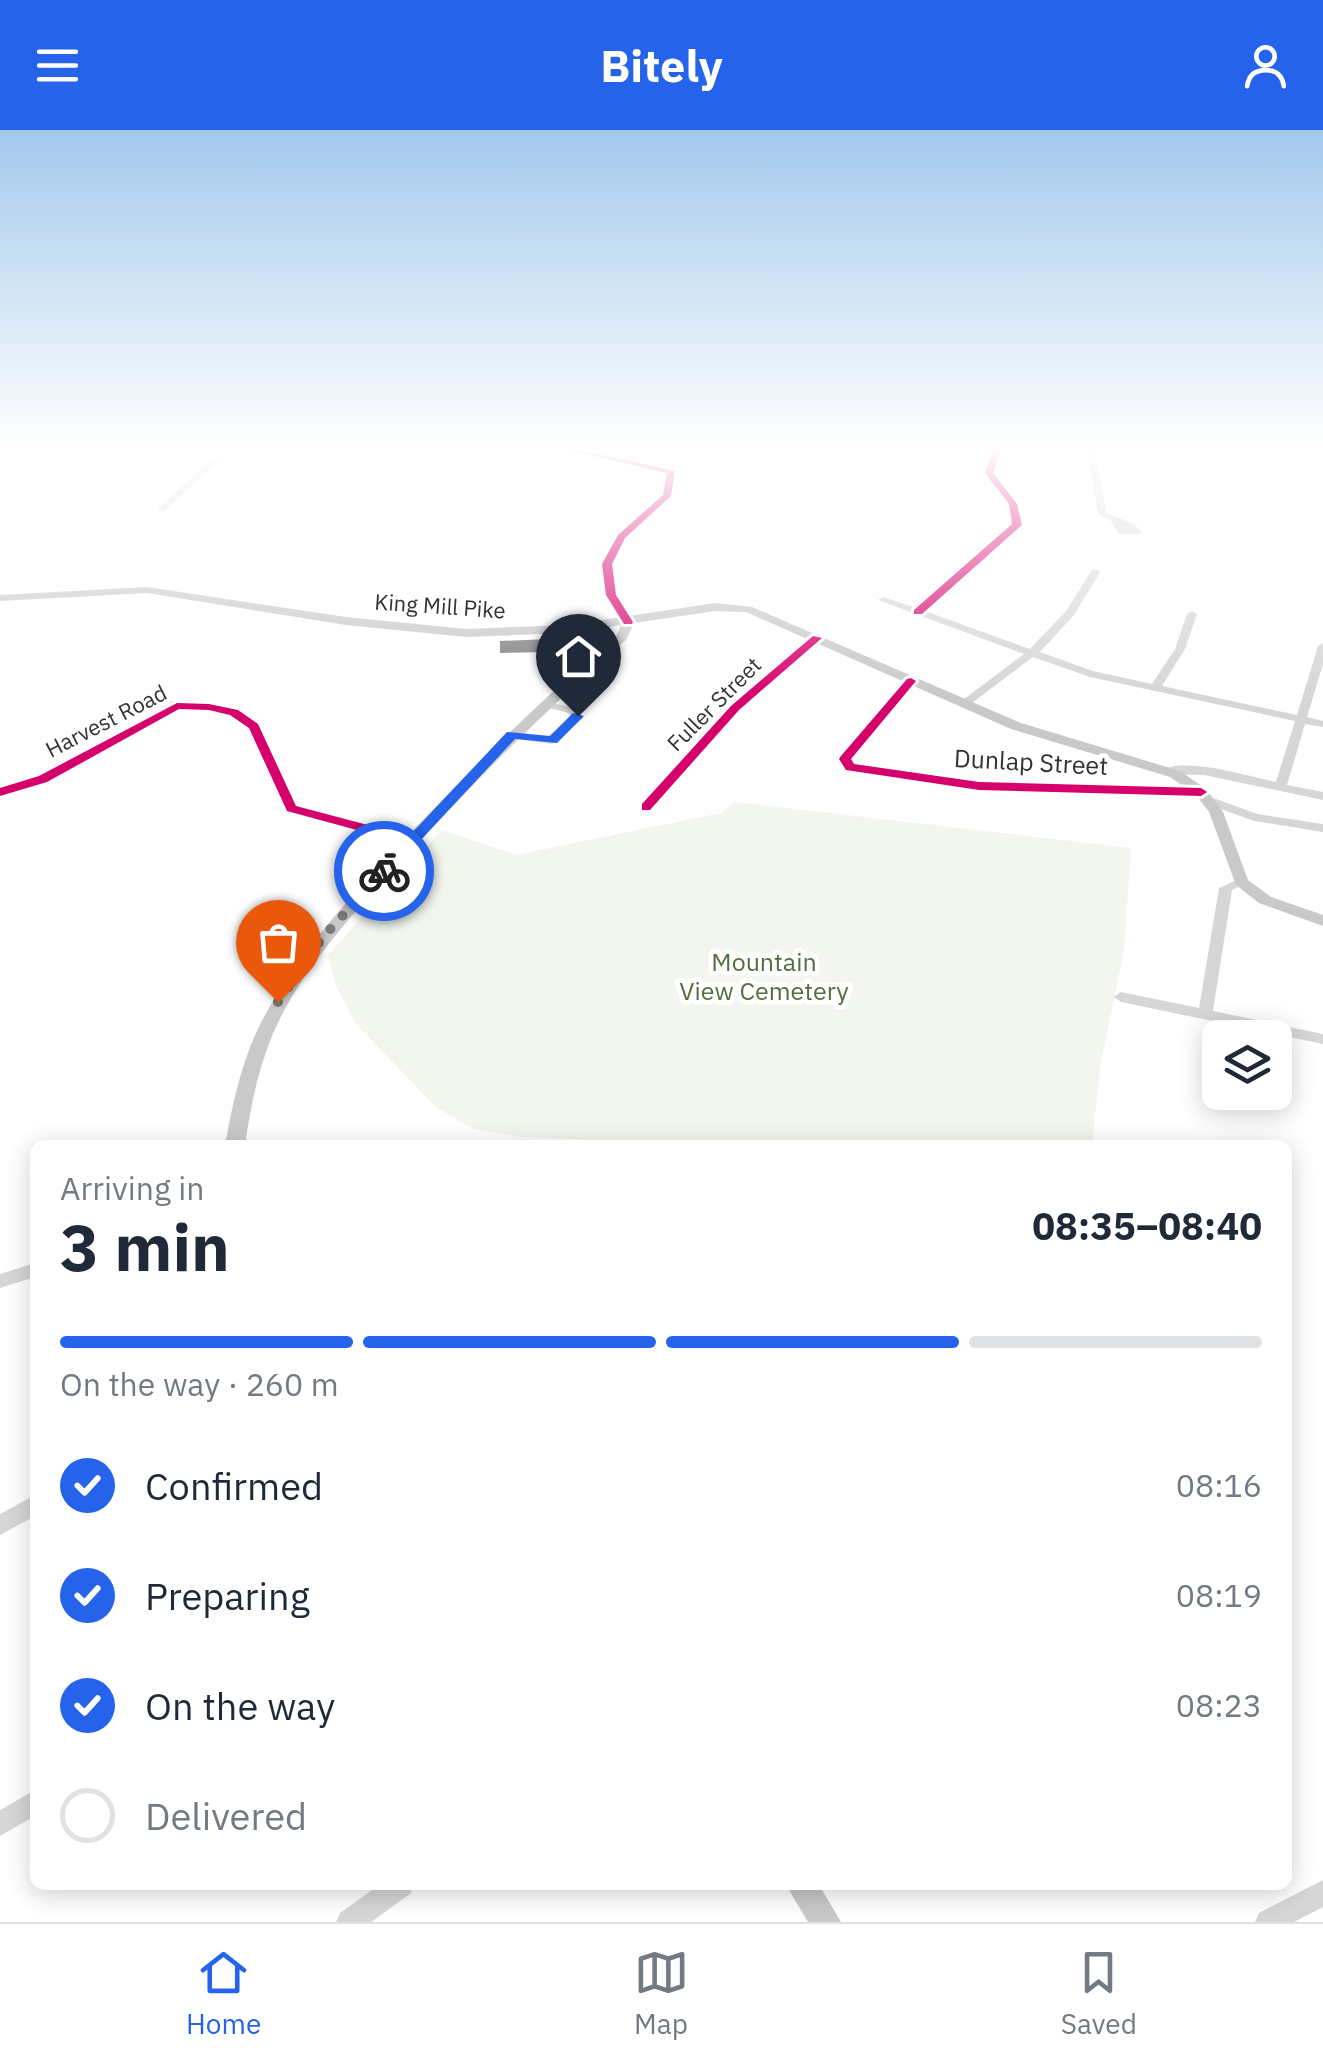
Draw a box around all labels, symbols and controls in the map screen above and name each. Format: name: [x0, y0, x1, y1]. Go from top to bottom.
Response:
text: Bitely: [600, 36, 723, 94]
icon: menu: [30, 38, 85, 93]
icon: person: [1238, 38, 1293, 93]
street label: King Mill Pike: [374, 586, 507, 625]
pin: [536, 614, 621, 717]
icon: home: [551, 629, 606, 684]
street label: Fuller Street: [660, 650, 767, 757]
street label: Harvest Road: [40, 678, 171, 764]
street label: Dunlap Street: [953, 741, 1109, 782]
courier: [334, 821, 434, 921]
icon: bike: [357, 844, 412, 899]
pin: [236, 900, 321, 1003]
icon: bag: [251, 915, 306, 970]
park label: Mountain View Cemetery: [679, 945, 849, 1007]
map controls: [1202, 1020, 1292, 1110]
button: layers: [1202, 1020, 1292, 1110]
text: Arriving in: [60, 1167, 205, 1209]
text: 08:35–08:40: [1032, 1201, 1262, 1250]
text: 3 min: [60, 1204, 230, 1289]
text: On the way · 260 m: [60, 1363, 339, 1405]
icon: check: [60, 1458, 115, 1513]
text: Confirmed: [145, 1461, 323, 1510]
text: 08:16: [1176, 1464, 1262, 1506]
icon: check: [60, 1568, 115, 1623]
text: Preparing: [145, 1571, 310, 1620]
text: 08:19: [1176, 1574, 1262, 1616]
icon: check: [60, 1678, 115, 1733]
text: On the way: [145, 1681, 335, 1730]
text: 08:23: [1176, 1684, 1262, 1726]
text: Delivered: [145, 1791, 307, 1840]
tab: Home: [186, 1945, 261, 2042]
tab: Map: [634, 1945, 689, 2042]
tab: Saved: [1061, 1945, 1137, 2042]

